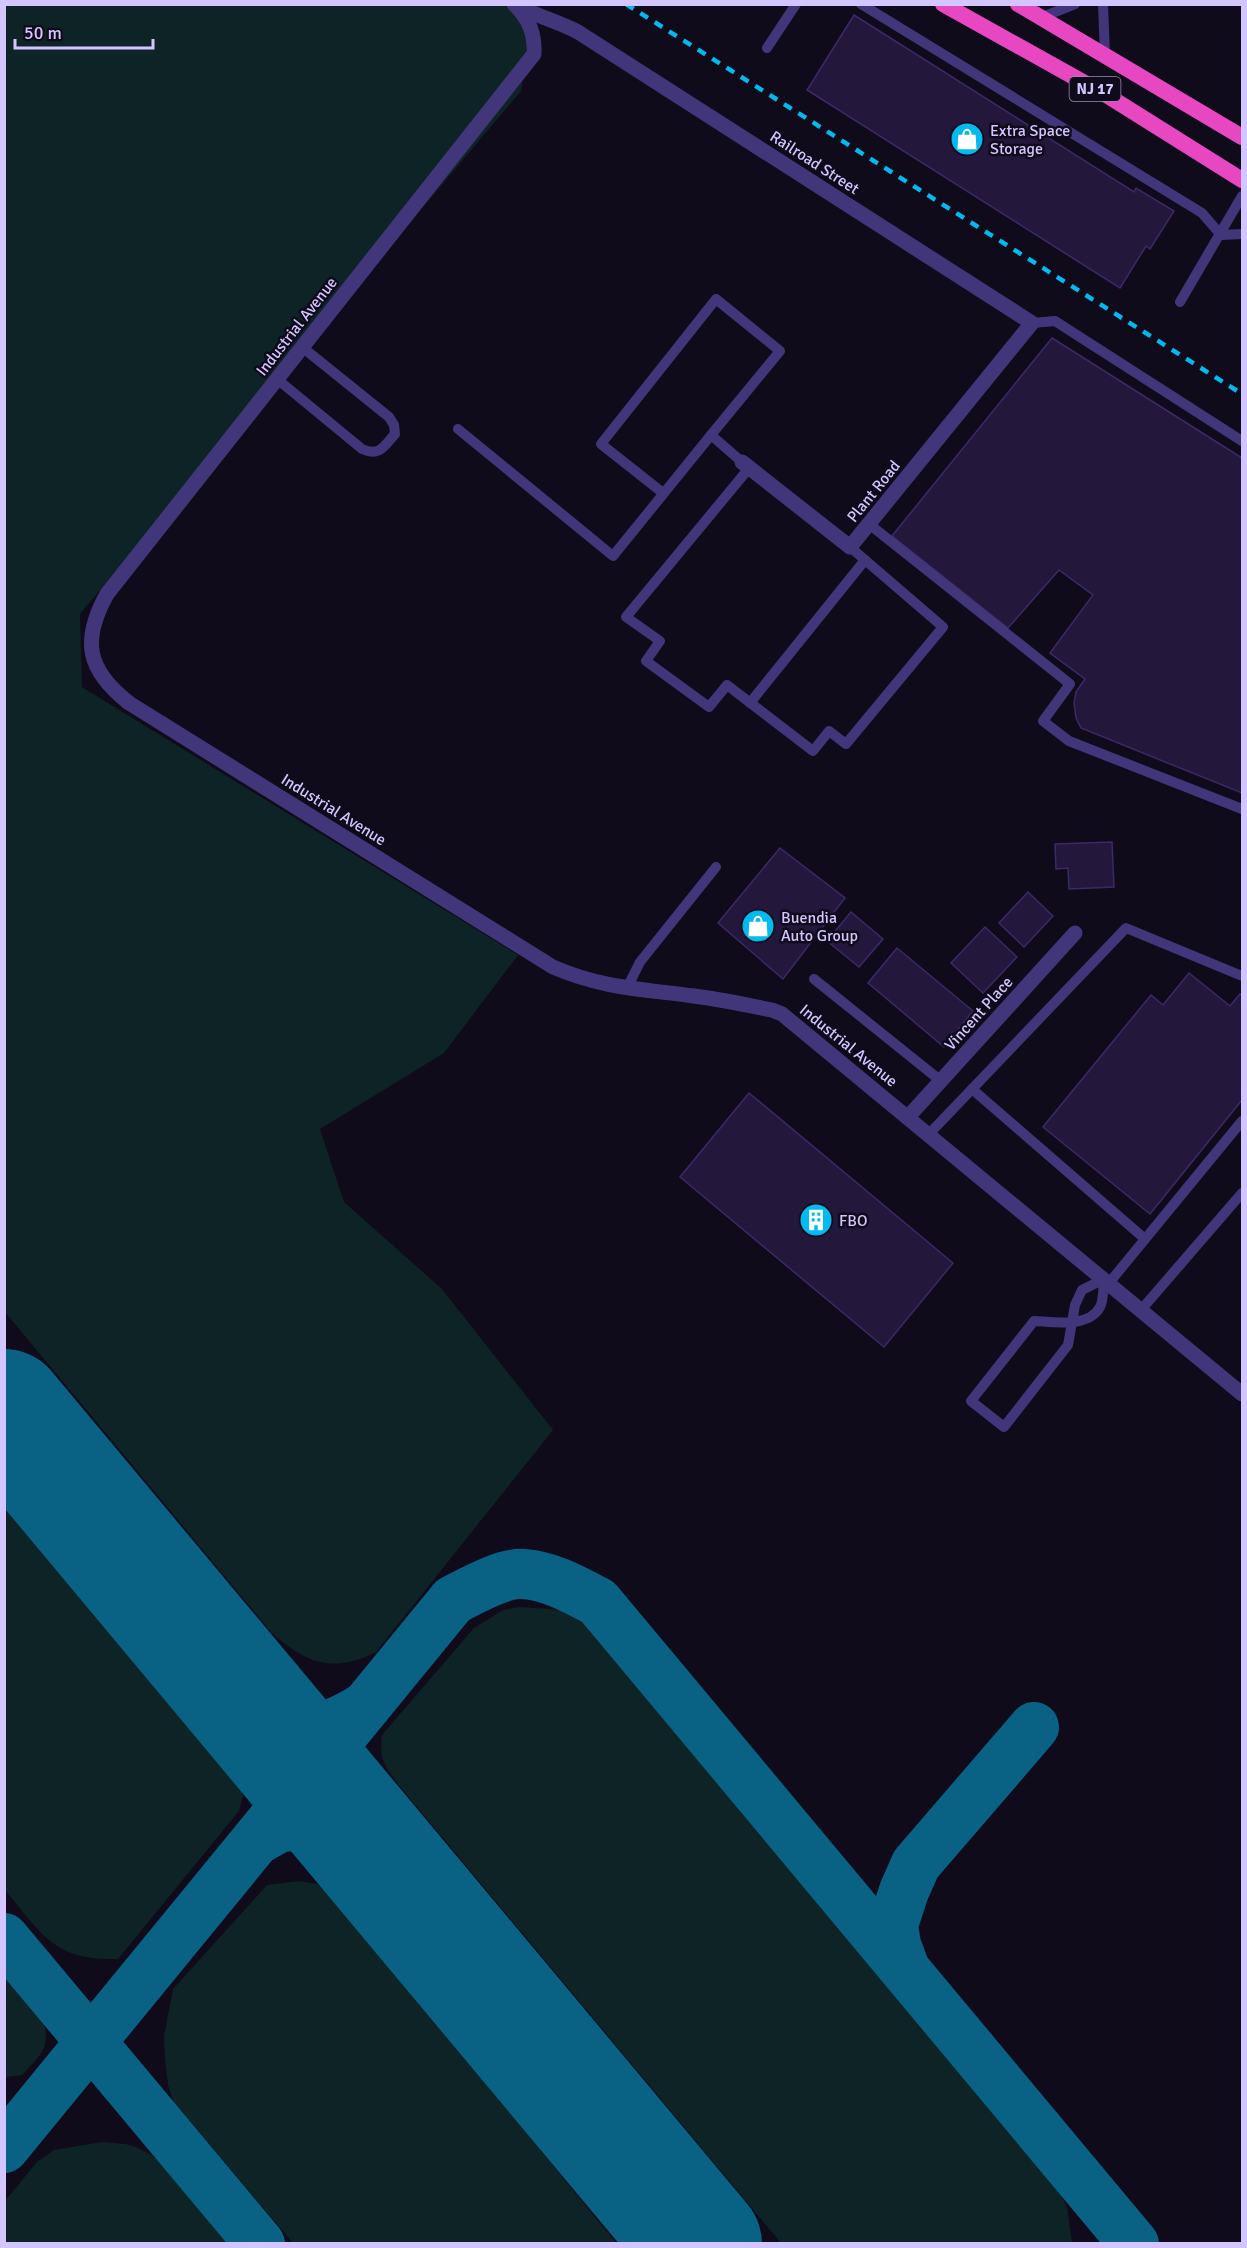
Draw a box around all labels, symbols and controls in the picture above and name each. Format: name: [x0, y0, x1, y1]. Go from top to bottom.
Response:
scale bar: [15, 12, 153, 50]
text: 50 m: [24, 22, 62, 44]
road number: NJ 17: [1070, 77, 1120, 101]
shop icon: Extra Space Storage: [949, 121, 985, 157]
place label: Extra Space Storage: [990, 121, 1070, 159]
street label: Railroad Street: [766, 127, 863, 199]
street label: Industrial Avenue: [252, 273, 342, 380]
street label: Plant Road: [843, 457, 905, 527]
street label: Industrial Avenue: [277, 770, 390, 850]
shop icon: Buendia Auto Group: [740, 908, 776, 944]
place label: Buendia Auto Group: [781, 908, 858, 946]
street label: Vincent Place: [940, 972, 1017, 1055]
street label: Industrial Avenue: [795, 1000, 901, 1091]
building icon: FBO: [798, 1202, 834, 1238]
place label: FBO: [839, 1211, 867, 1231]

